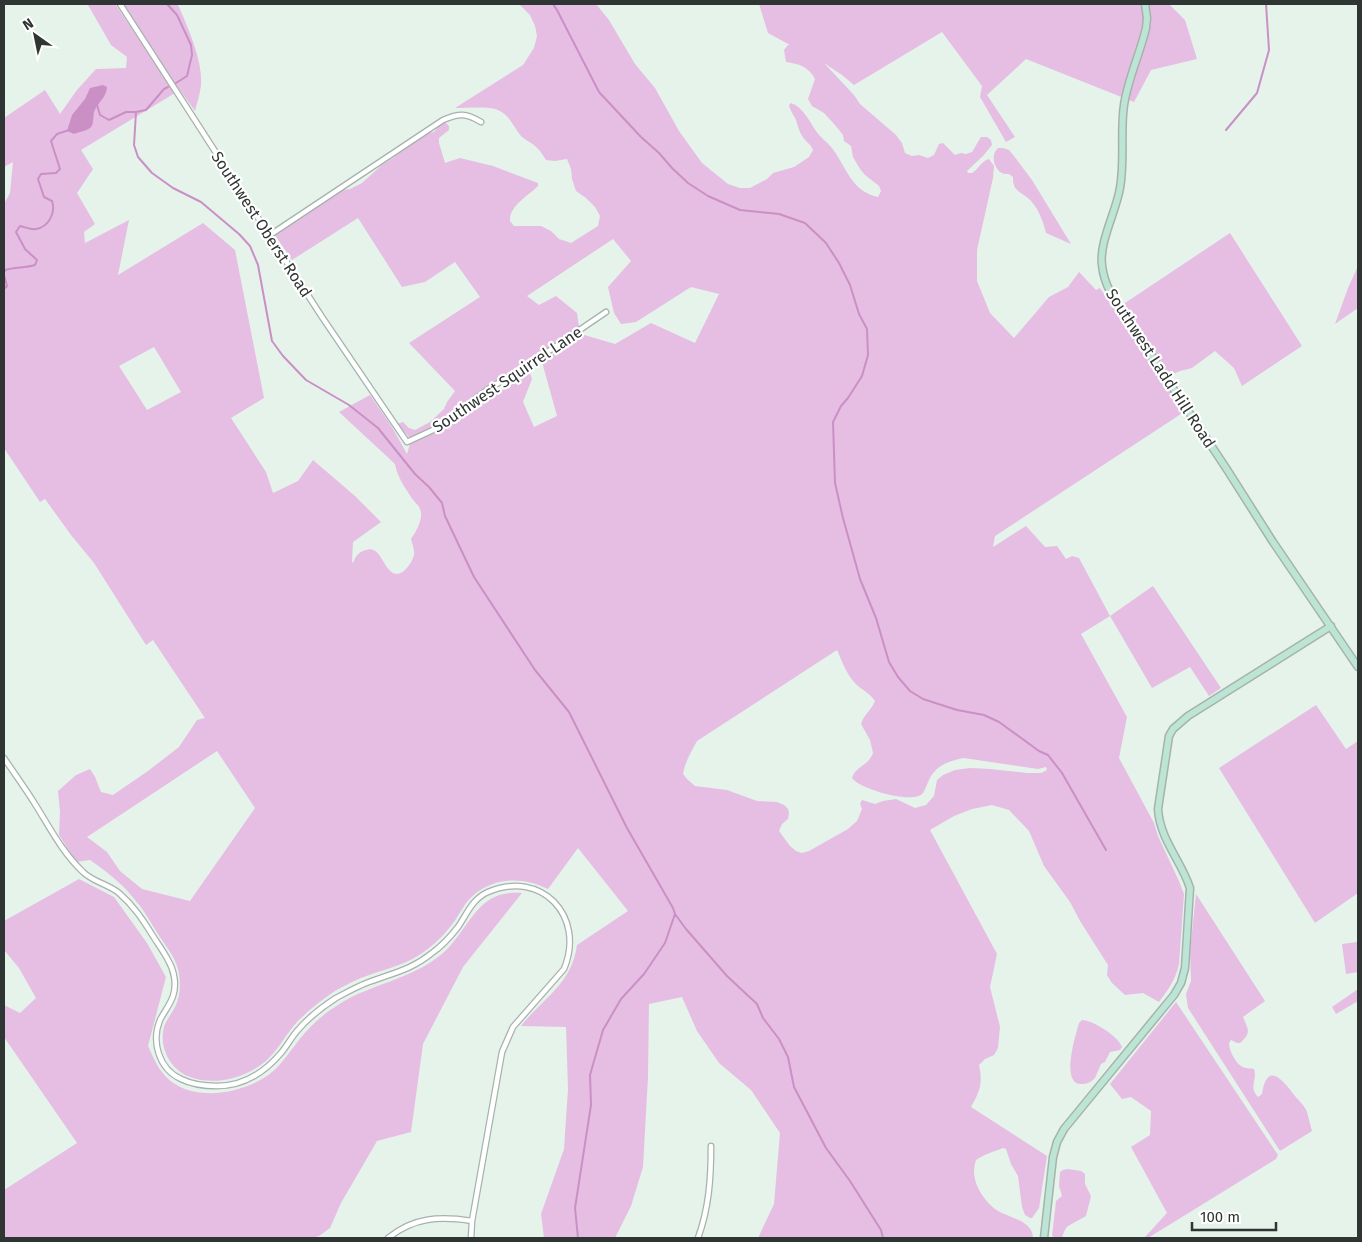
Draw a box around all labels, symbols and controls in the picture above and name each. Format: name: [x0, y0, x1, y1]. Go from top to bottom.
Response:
north arrow: [10, 10, 60, 60]
text: N: [20, 15, 37, 34]
street label: Southwest Oberst Road: [207, 148, 316, 301]
street label: Southwest Ladd Hill Road: [1102, 285, 1219, 451]
street label: Southwest Squirrel Lane: [429, 322, 586, 437]
scale bar: [1192, 1200, 1276, 1232]
text: 100 m: [1200, 1208, 1240, 1226]

